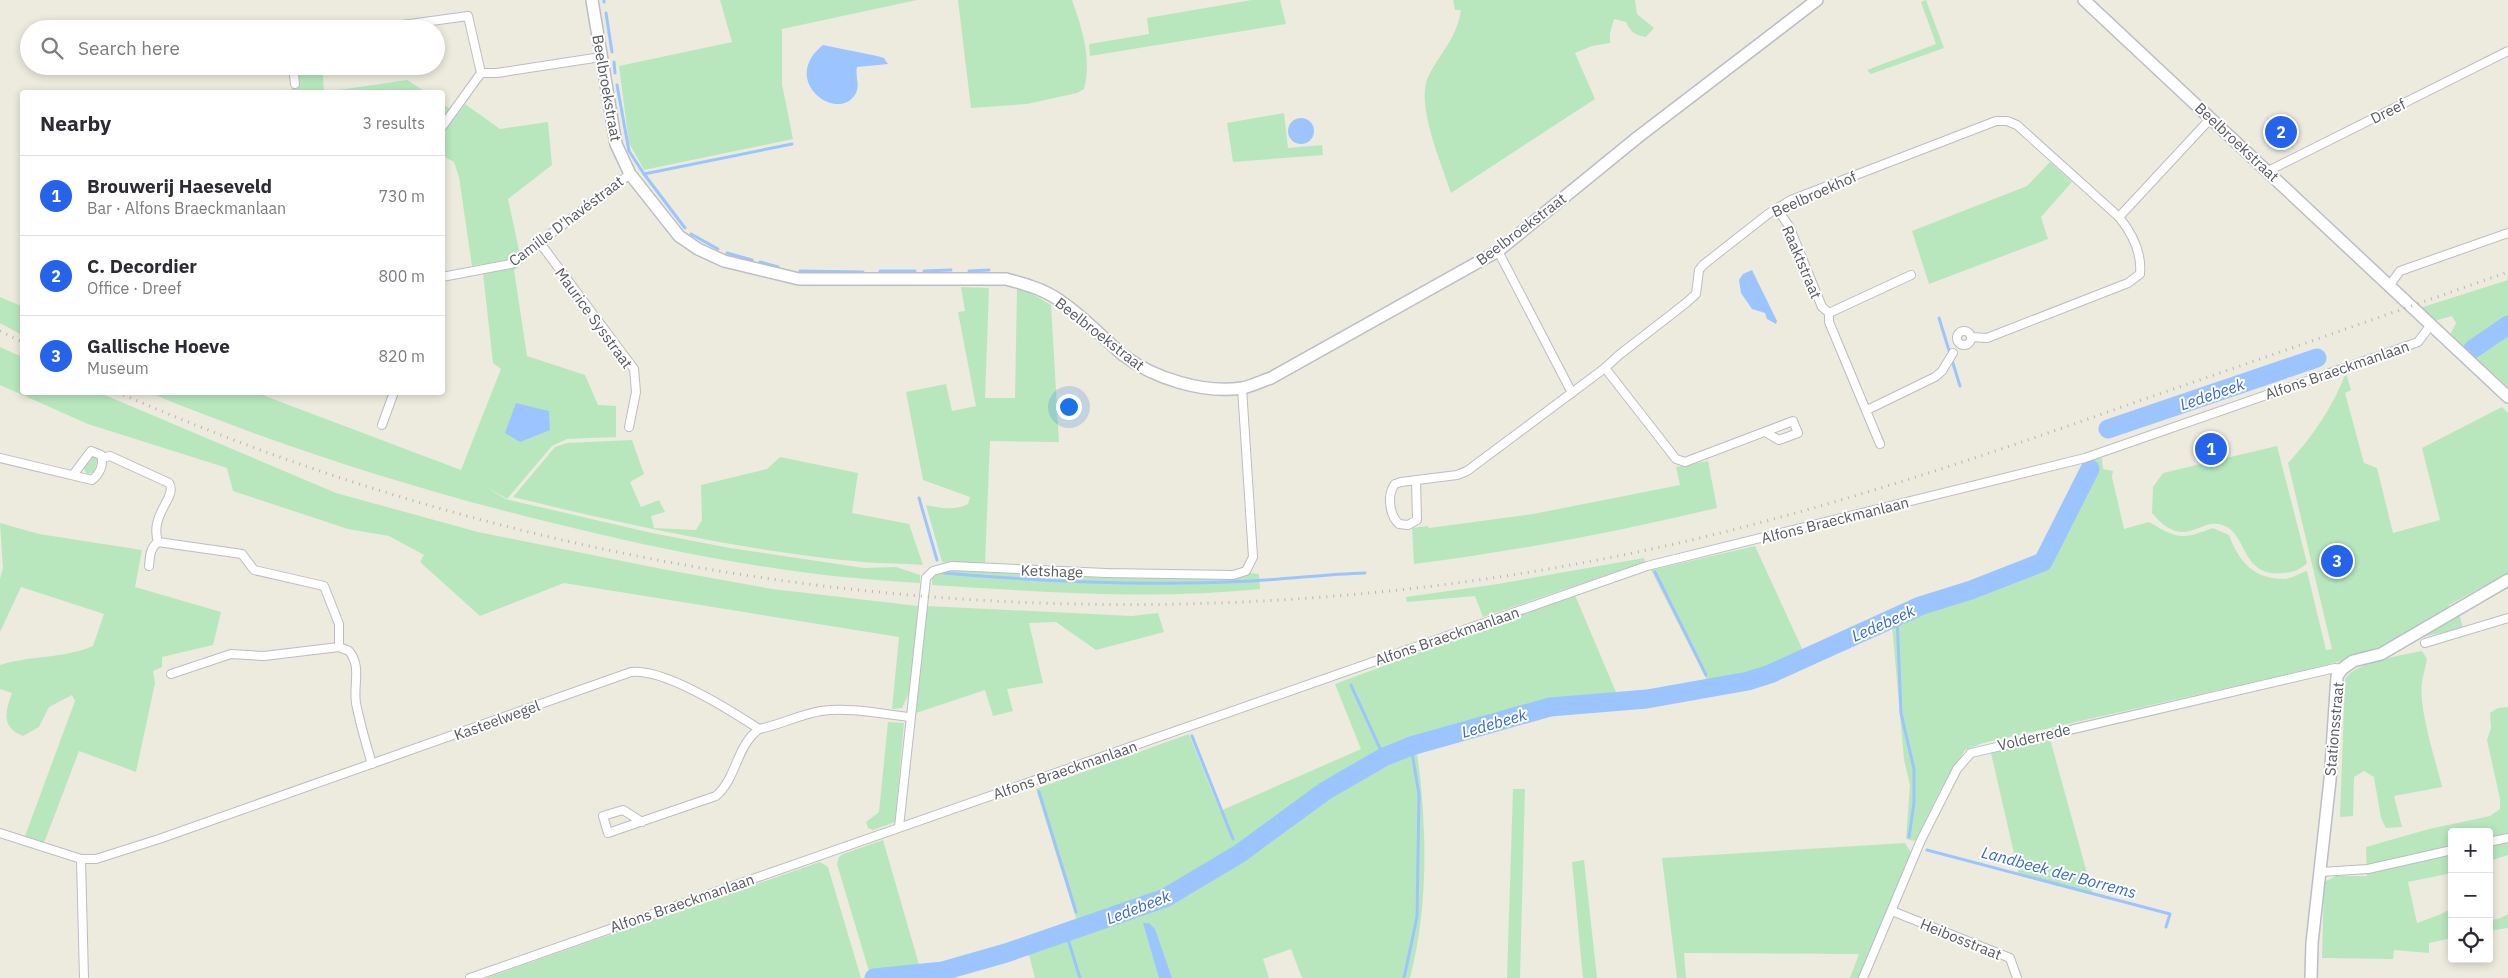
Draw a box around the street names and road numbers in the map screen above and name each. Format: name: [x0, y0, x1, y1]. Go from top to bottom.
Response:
street label: Beelbroekstraat: [588, 33, 626, 143]
street label: Dreef: [2367, 94, 2409, 128]
street label: Beelbroekstraat: [2191, 98, 2283, 186]
street label: Beelbroekhof: [1769, 167, 1859, 221]
street label: Camille D'havéstraat: [505, 172, 627, 270]
street label: Beelbroekstraat: [1472, 189, 1570, 269]
street label: Raaktstraat: [1778, 223, 1826, 301]
street label: Maurice Sysstraat: [551, 264, 637, 372]
street label: Beelbroekstraat: [1052, 293, 1148, 375]
street label: Alfons Braeckmanlaan: [2262, 336, 2412, 404]
street label: Alfons Braeckmanlaan: [1759, 492, 1911, 548]
street label: Ketshage: [1020, 560, 1084, 582]
street label: Alfons Braeckmanlaan: [1372, 602, 1522, 670]
street label: Stationsstraat: [2320, 681, 2348, 777]
street label: Kasteelwegel: [451, 696, 543, 744]
street label: Volderrede: [1996, 719, 2072, 755]
street label: Alfons Braeckmanlaan: [990, 736, 1140, 804]
street label: Alfons Braeckmanlaan: [607, 869, 757, 937]
street label: Heibosstraat: [1918, 914, 2004, 964]

